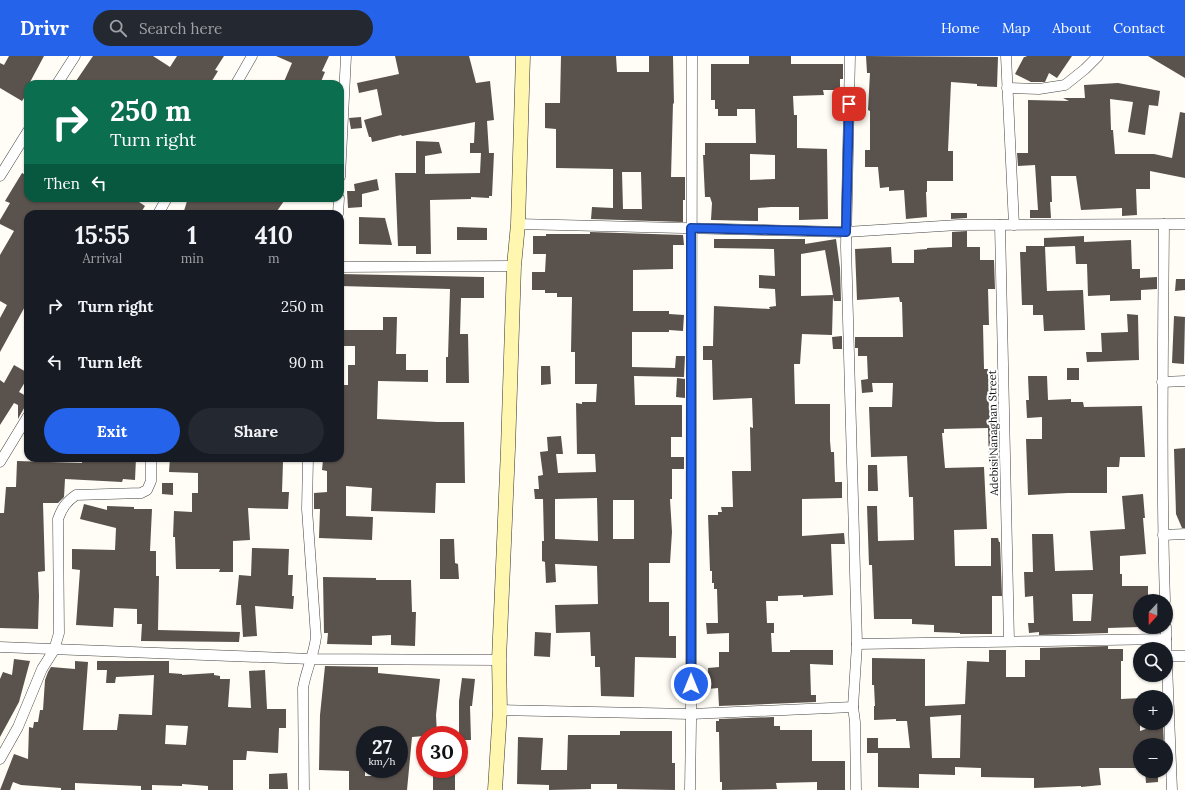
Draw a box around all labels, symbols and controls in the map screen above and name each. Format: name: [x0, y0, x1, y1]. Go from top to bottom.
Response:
search box: [93, 10, 373, 46]
text: Drivr: [20, 16, 69, 40]
icon: search: [107, 17, 129, 39]
text: Search here: [139, 19, 222, 38]
text: Home: [941, 19, 980, 37]
text: Map: [1002, 19, 1030, 37]
text: About: [1052, 19, 1091, 37]
text: Contact: [1113, 19, 1165, 37]
pin: [832, 87, 866, 121]
text: 250 m: [110, 93, 191, 129]
icon: arrive: [838, 93, 860, 115]
icon: right: [44, 96, 96, 148]
text: Turn right: [110, 128, 196, 151]
icon: left: [88, 172, 110, 194]
text: Then: [44, 174, 80, 193]
text: 15:55: [75, 220, 130, 251]
text: 1: [187, 220, 197, 251]
text: 410: [255, 220, 293, 251]
text: Arrival: [82, 250, 122, 267]
text: min: [181, 250, 204, 267]
text: m: [268, 250, 280, 267]
icon: right: [44, 295, 66, 317]
text: Turn right: [78, 297, 154, 316]
text: 250 m: [281, 297, 324, 316]
icon: left: [44, 351, 66, 373]
text: Turn left: [78, 353, 142, 372]
text: 90 m: [289, 353, 324, 372]
street label: Adebisi Nanaghan Street: [985, 369, 1001, 497]
button: Exit: [44, 408, 180, 454]
button: Share: [188, 408, 324, 454]
north arrow: [1133, 594, 1173, 634]
map controls: [1133, 594, 1173, 778]
button: search: [1133, 642, 1173, 682]
position arrow: [670, 663, 712, 705]
button: +: [1133, 690, 1173, 730]
speed limit sign: 30: [416, 726, 468, 778]
text: 27: [372, 734, 392, 759]
button: −: [1133, 738, 1173, 778]
text: km/h: [368, 755, 396, 768]

